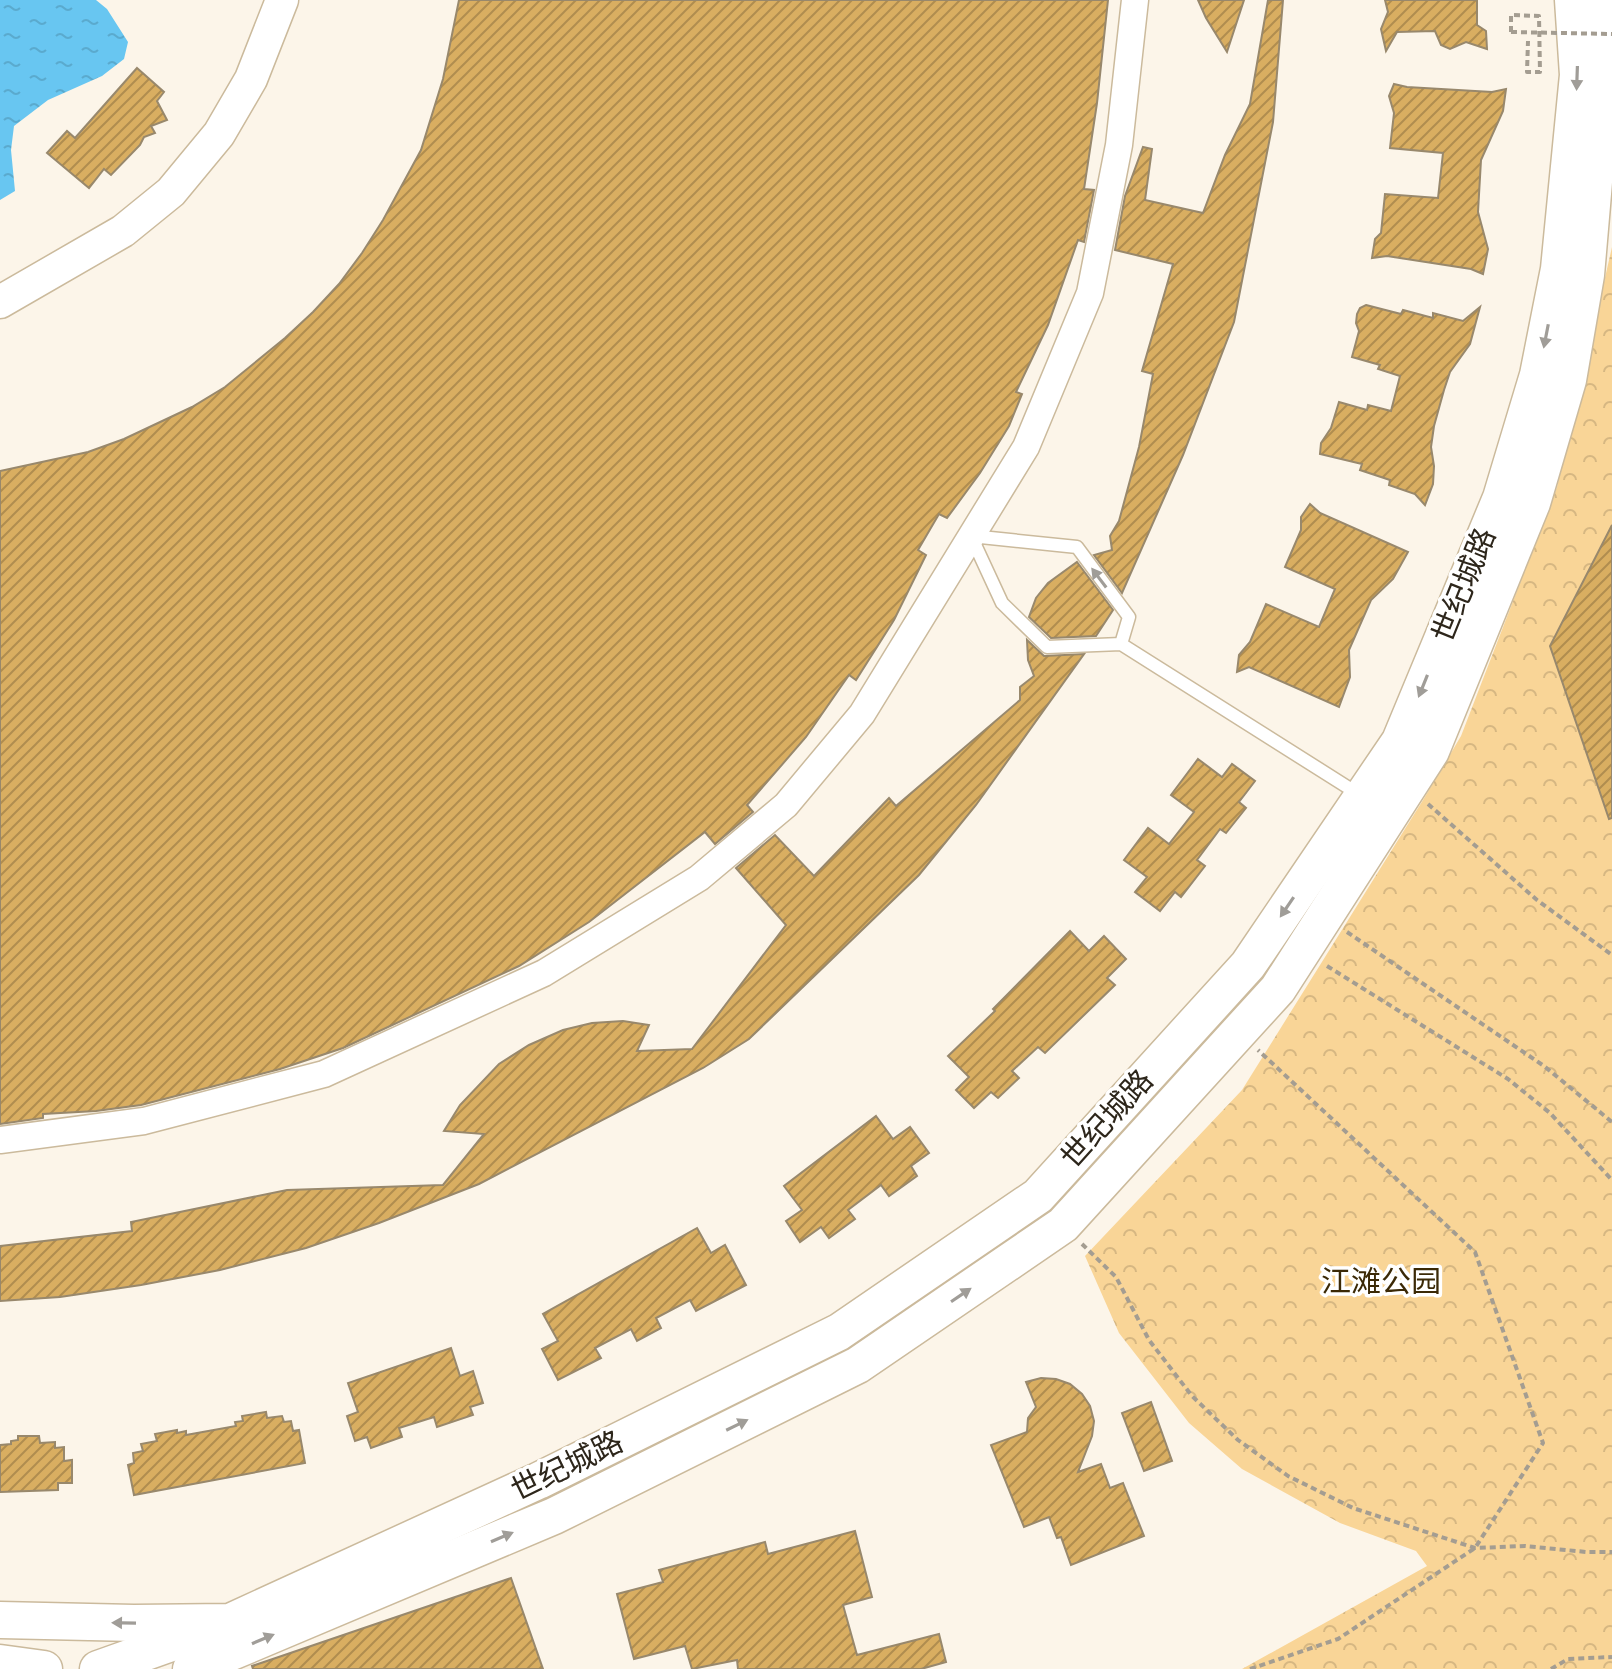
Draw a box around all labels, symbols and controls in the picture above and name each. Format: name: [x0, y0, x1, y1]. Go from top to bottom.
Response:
one-way arrow: [1570, 66, 1583, 91]
one-way arrow: [1539, 323, 1551, 348]
street label: 世纪城路: [1419, 520, 1507, 649]
one-way arrow: [1092, 567, 1108, 588]
one-way arrow: [1416, 674, 1429, 698]
one-way arrow: [1280, 896, 1295, 917]
street label: 世纪城路: [1049, 1058, 1163, 1178]
park label: 江滩公园: [1321, 1258, 1441, 1304]
one-way arrow: [950, 1288, 972, 1303]
street label: 世纪城路: [503, 1418, 631, 1512]
one-way arrow: [725, 1419, 748, 1432]
one-way arrow: [490, 1531, 514, 1544]
one-way arrow: [111, 1617, 136, 1629]
one-way arrow: [251, 1632, 275, 1645]

